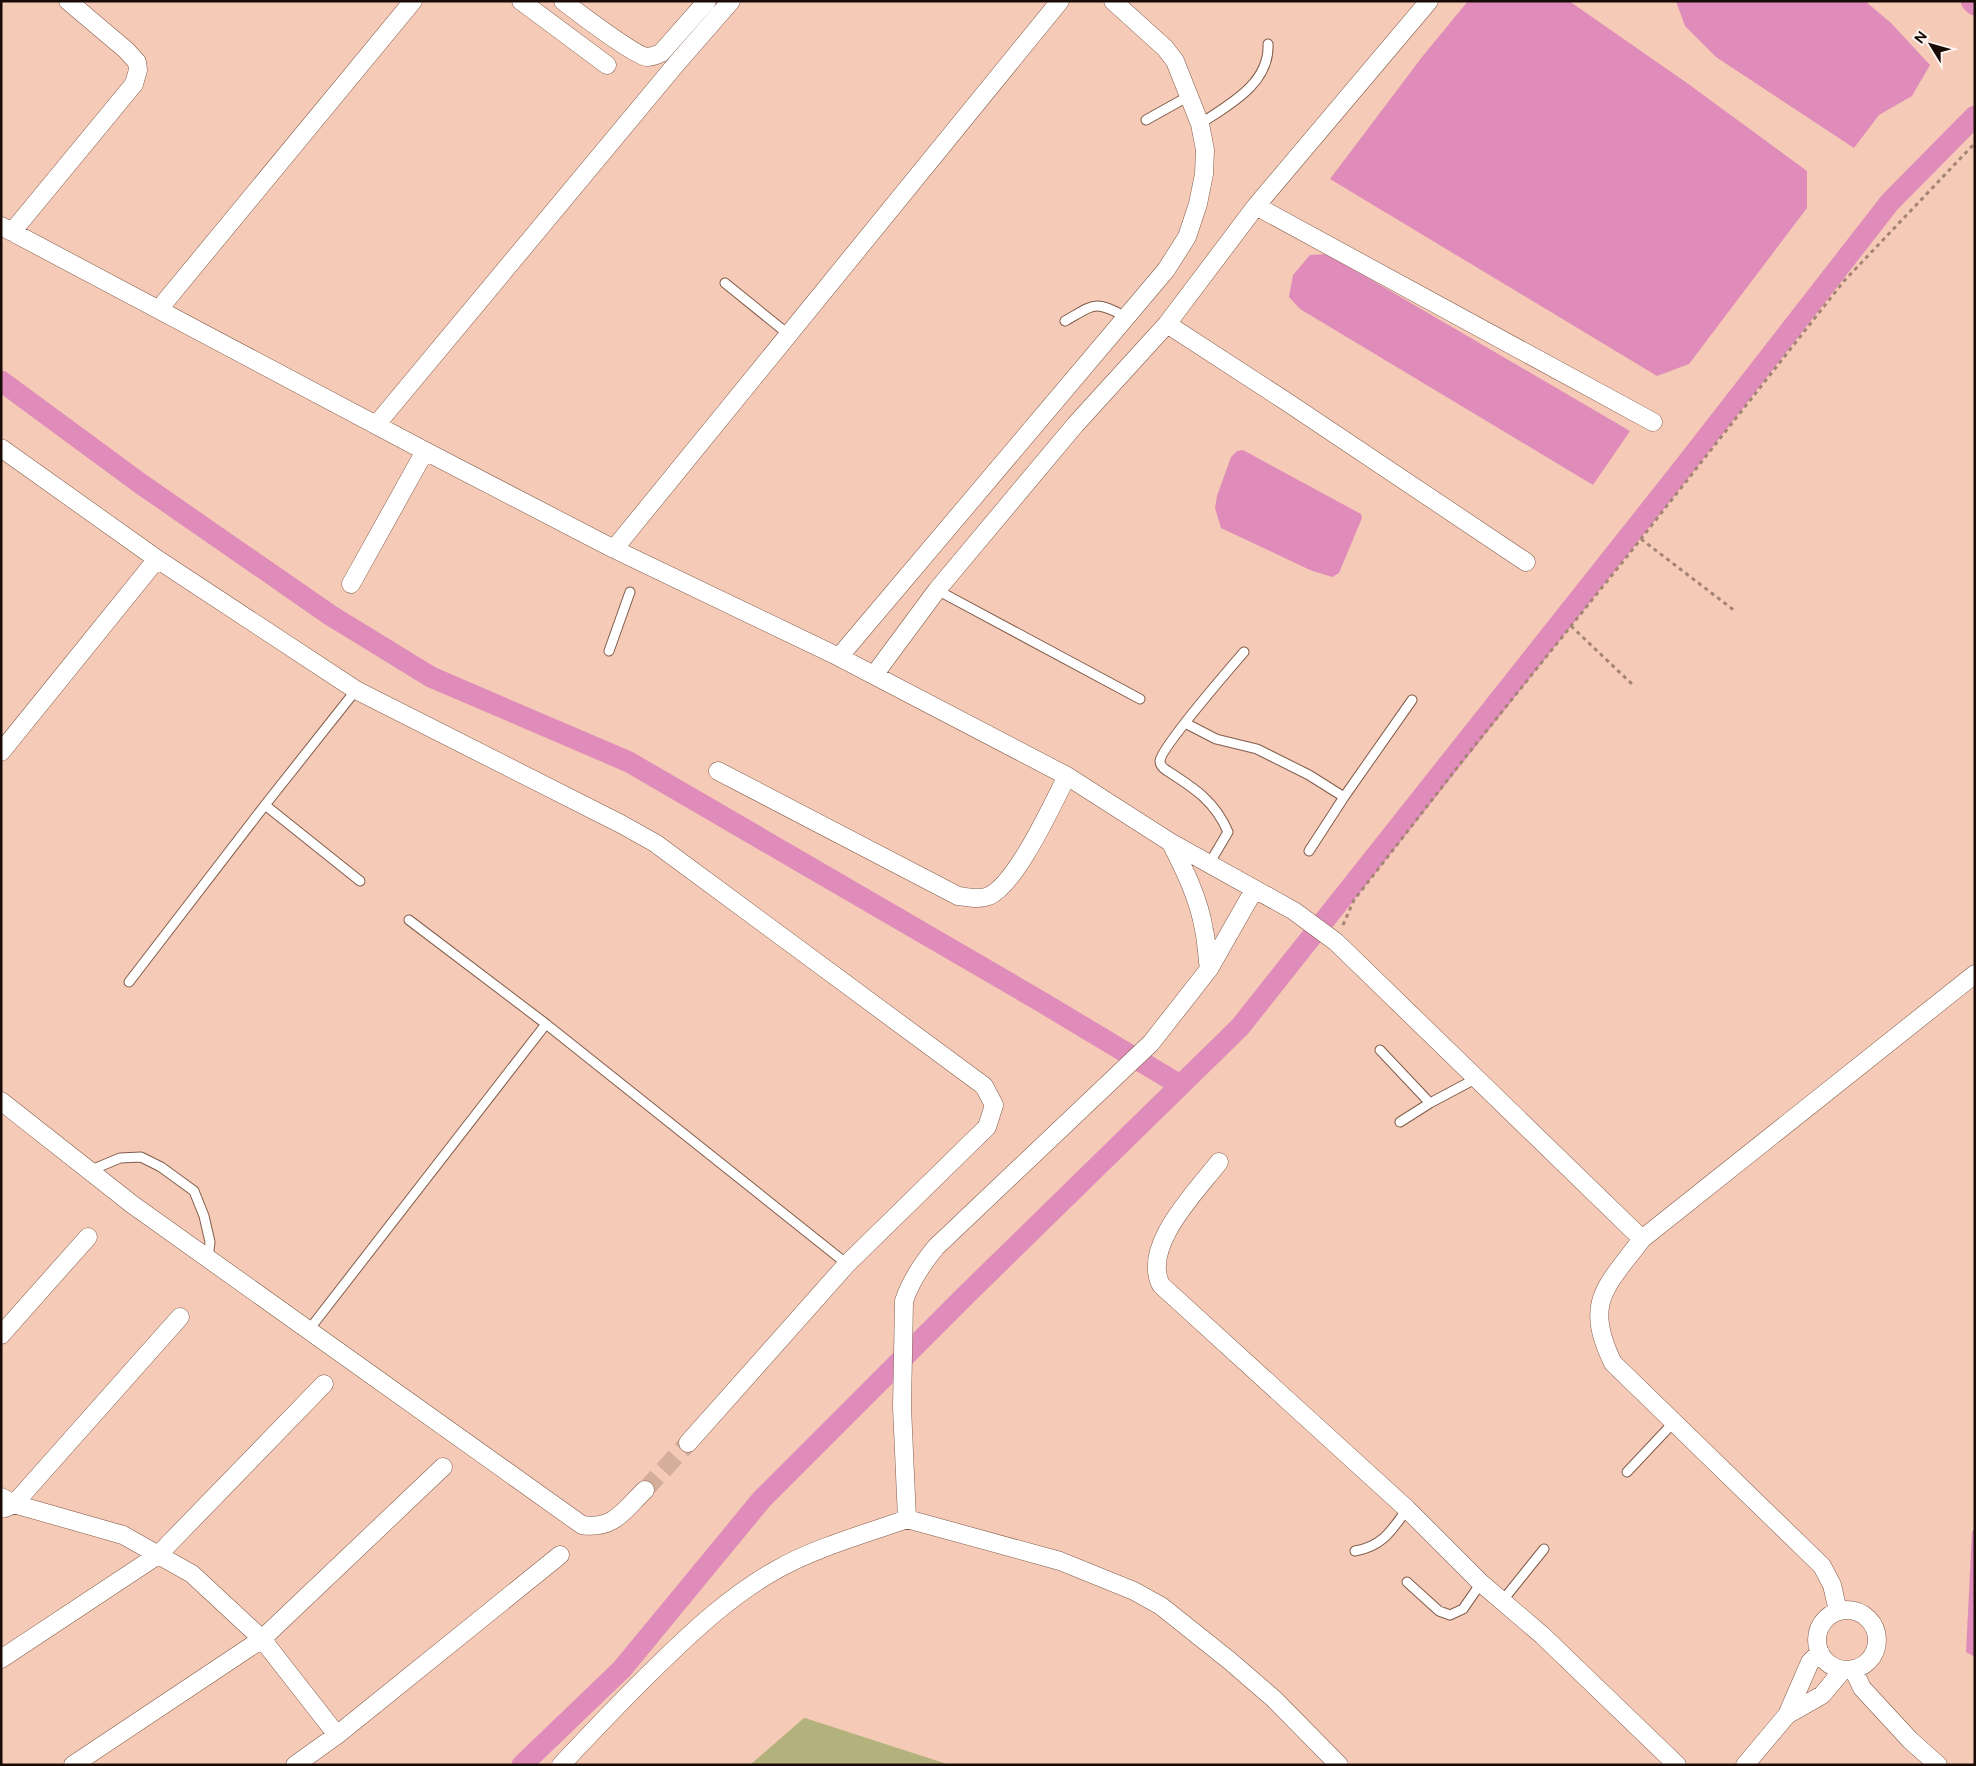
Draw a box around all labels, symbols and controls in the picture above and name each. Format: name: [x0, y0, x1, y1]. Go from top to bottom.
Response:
north arrow: [1906, 20, 1956, 70]
text: N: [1911, 28, 1931, 47]

